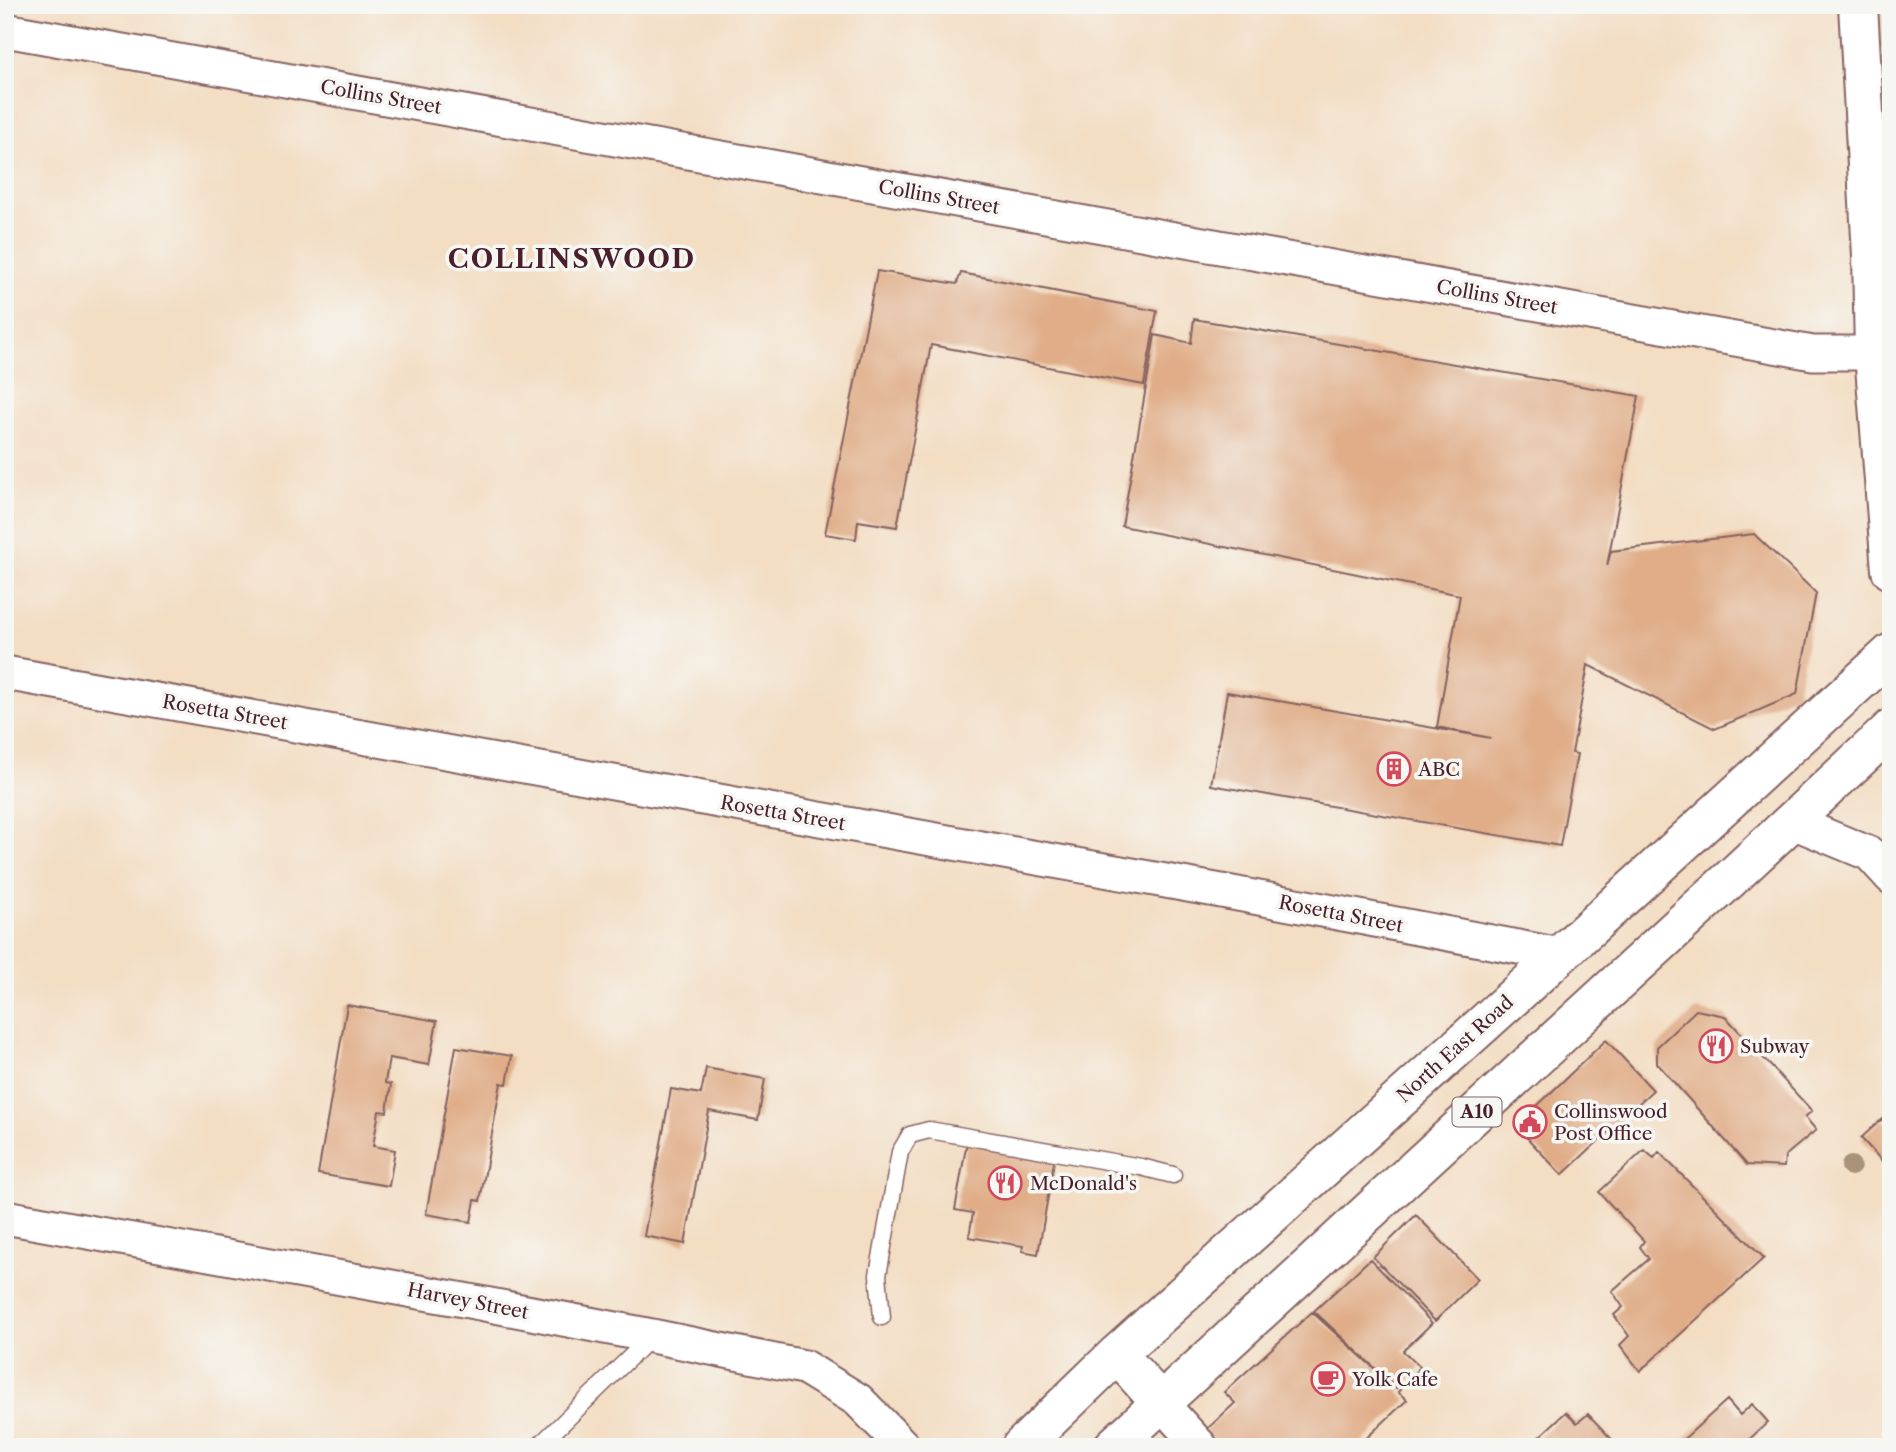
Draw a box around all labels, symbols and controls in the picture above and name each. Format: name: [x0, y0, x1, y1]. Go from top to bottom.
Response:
street label: Collins Street: [319, 75, 444, 119]
street label: Collins Street: [877, 175, 1002, 219]
district label: COLLINSWOOD: [448, 243, 696, 275]
street label: Collins Street: [1435, 275, 1560, 319]
street label: Rosetta Street: [161, 690, 290, 734]
building icon: ABC: [1375, 750, 1413, 788]
place label: ABC: [1417, 758, 1460, 781]
street label: Rosetta Street: [719, 791, 848, 835]
street label: Rosetta Street: [1277, 891, 1406, 937]
street label: North East Road: [1392, 990, 1518, 1107]
restaurant icon: Subway: [1697, 1027, 1735, 1065]
place label: Subway: [1740, 1035, 1810, 1058]
road number: A10: [1452, 1098, 1502, 1126]
place label: Collinswood Post Office: [1554, 1100, 1668, 1145]
public building icon: Collinswood Post Office: [1511, 1103, 1549, 1141]
restaurant icon: McDonald's: [986, 1164, 1024, 1202]
place label: McDonald's: [1030, 1172, 1137, 1195]
street label: Harvey Street: [405, 1278, 531, 1324]
cafe icon: Yolk Cafe: [1309, 1360, 1347, 1398]
place label: Yolk Cafe: [1351, 1368, 1438, 1391]

